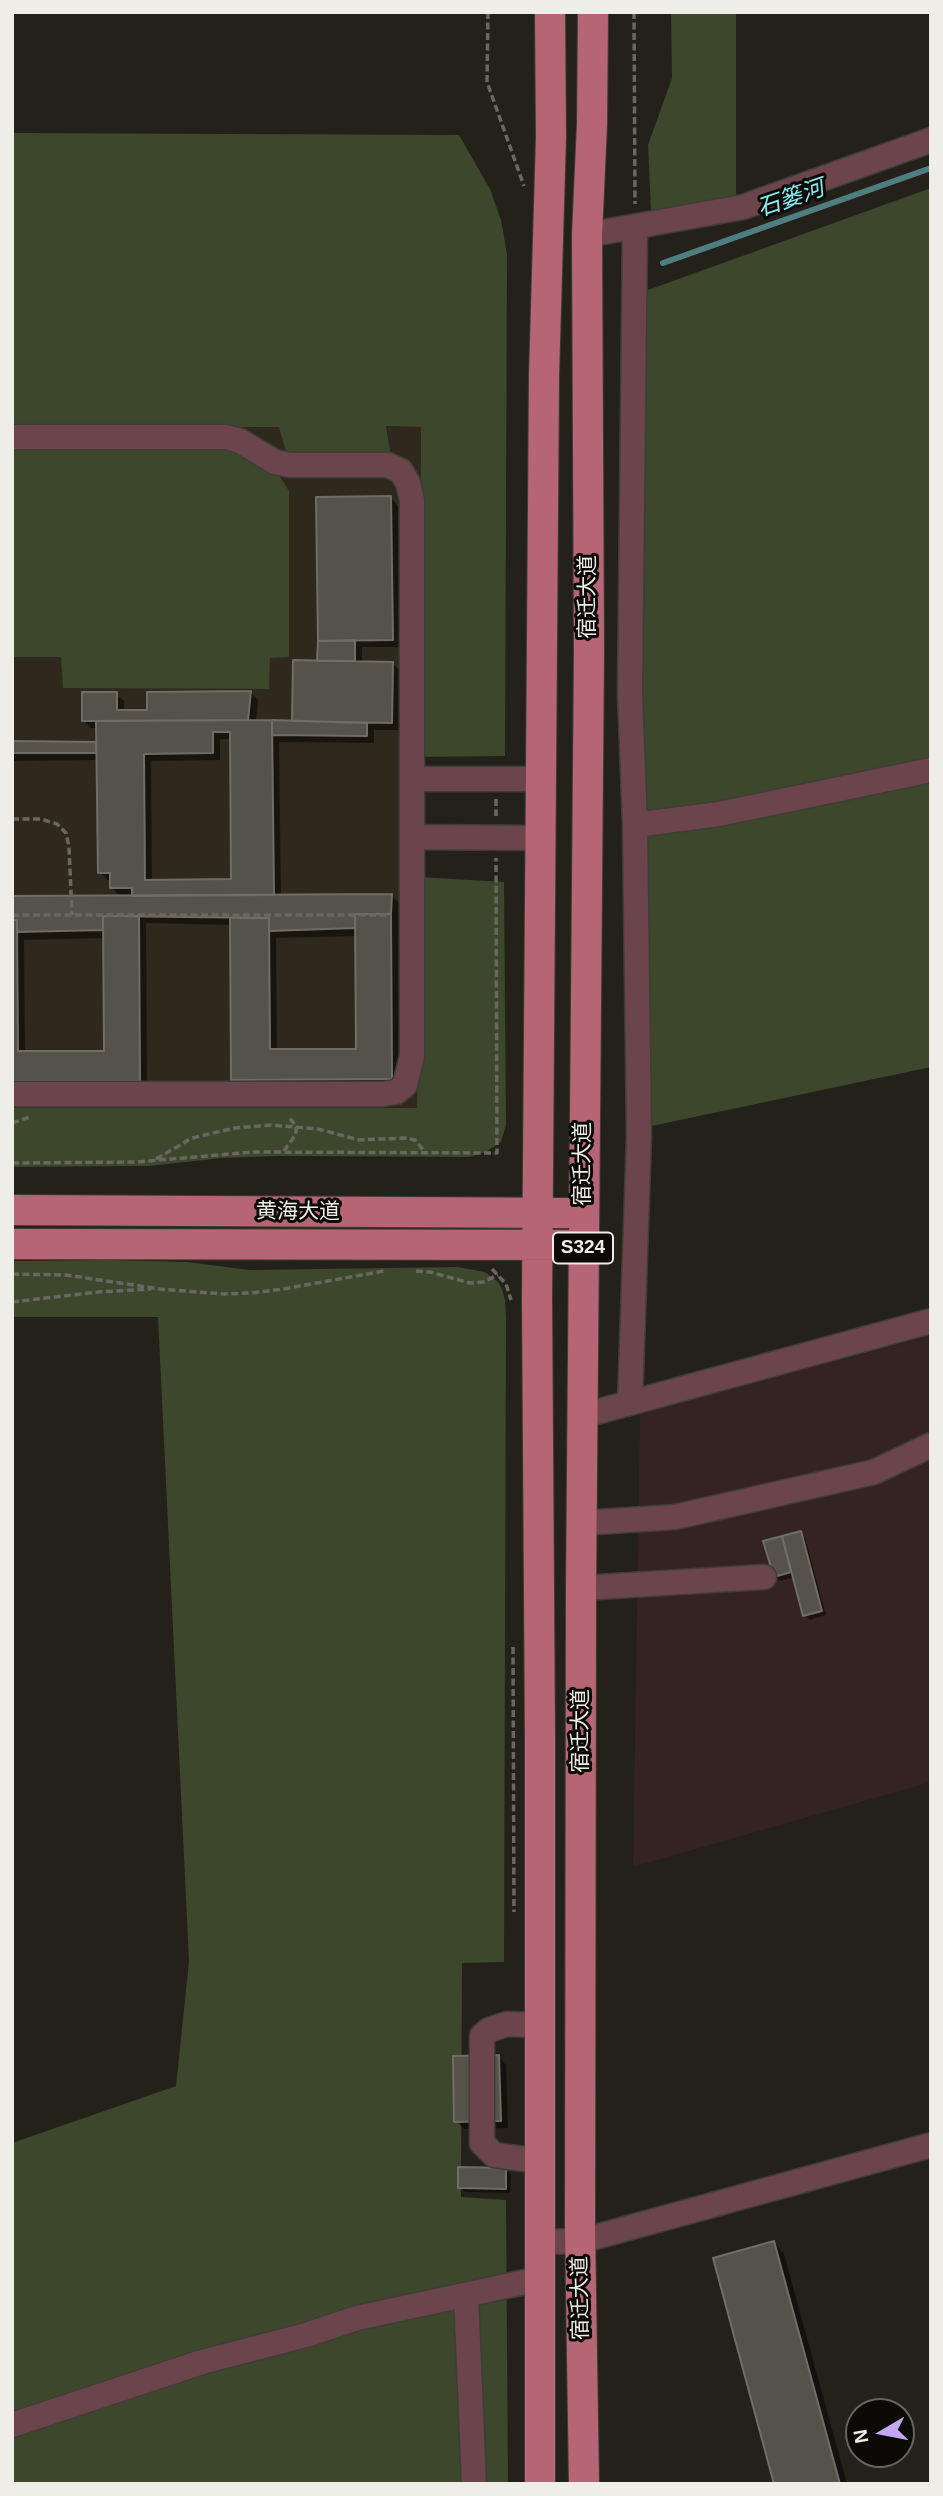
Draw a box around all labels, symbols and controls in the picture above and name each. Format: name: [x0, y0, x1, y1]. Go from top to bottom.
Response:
water label: 石篓河: [754, 175, 828, 223]
street label: 宿迁大道: [575, 555, 601, 639]
street label: 宿迁大道: [570, 1122, 596, 1206]
street label: 黄海大道: [256, 1199, 340, 1225]
road number: S324: [553, 1232, 613, 1264]
street label: 宿迁大道: [568, 1689, 594, 1773]
street label: 宿迁大道: [568, 2256, 594, 2340]
north arrow: [845, 2398, 915, 2468]
text: N: [849, 2428, 872, 2445]

